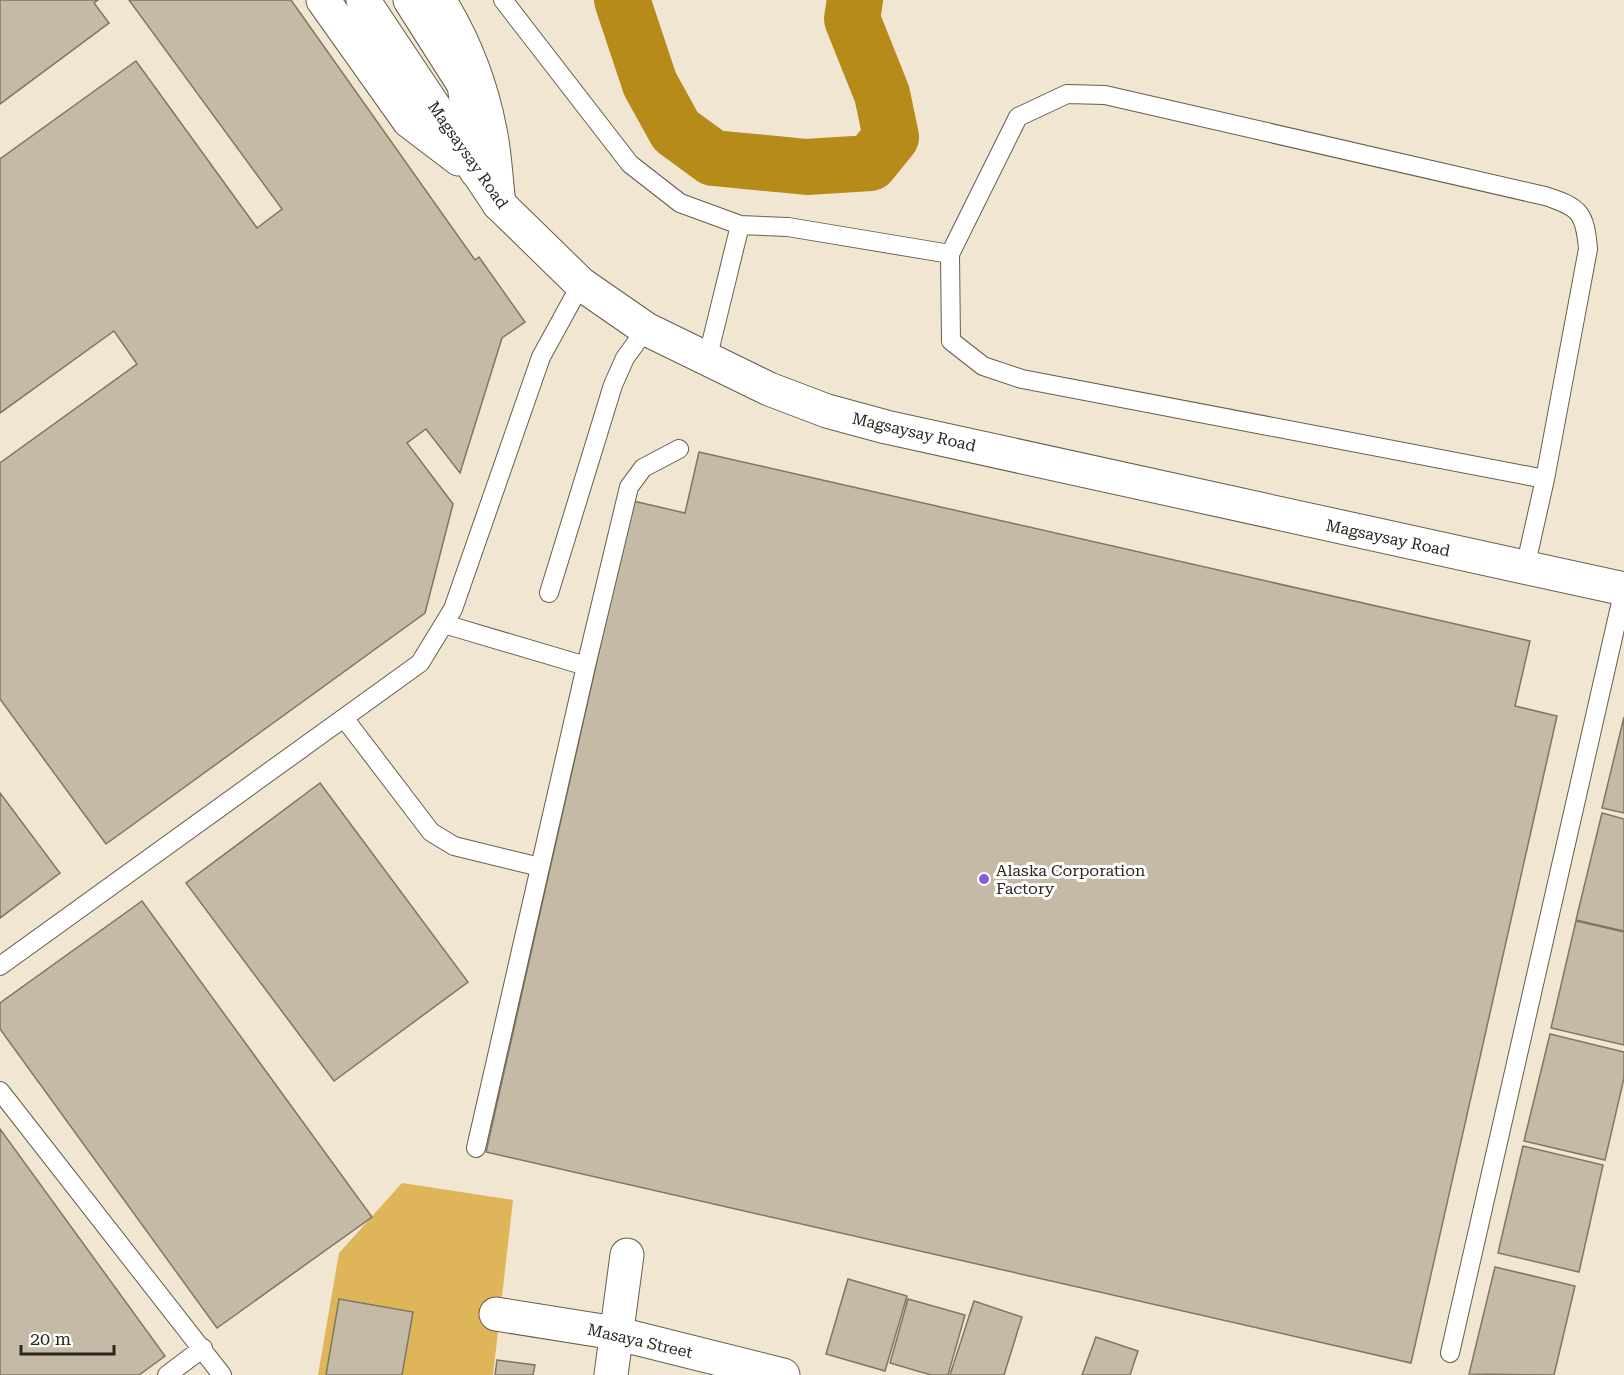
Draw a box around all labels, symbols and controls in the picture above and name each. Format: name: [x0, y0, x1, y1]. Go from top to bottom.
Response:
street label: Magsaysay Road: [424, 98, 512, 212]
street label: Magsaysay Road: [850, 409, 978, 455]
street label: Magsaysay Road: [1324, 516, 1452, 560]
place label: Alaska Corporation Factory: [996, 861, 1145, 898]
marker: Alaska Corporation Factory: [977, 872, 991, 886]
scale bar: [21, 1318, 114, 1356]
street label: Masaya Street: [586, 1320, 694, 1362]
text: 20 m: [30, 1328, 71, 1349]

